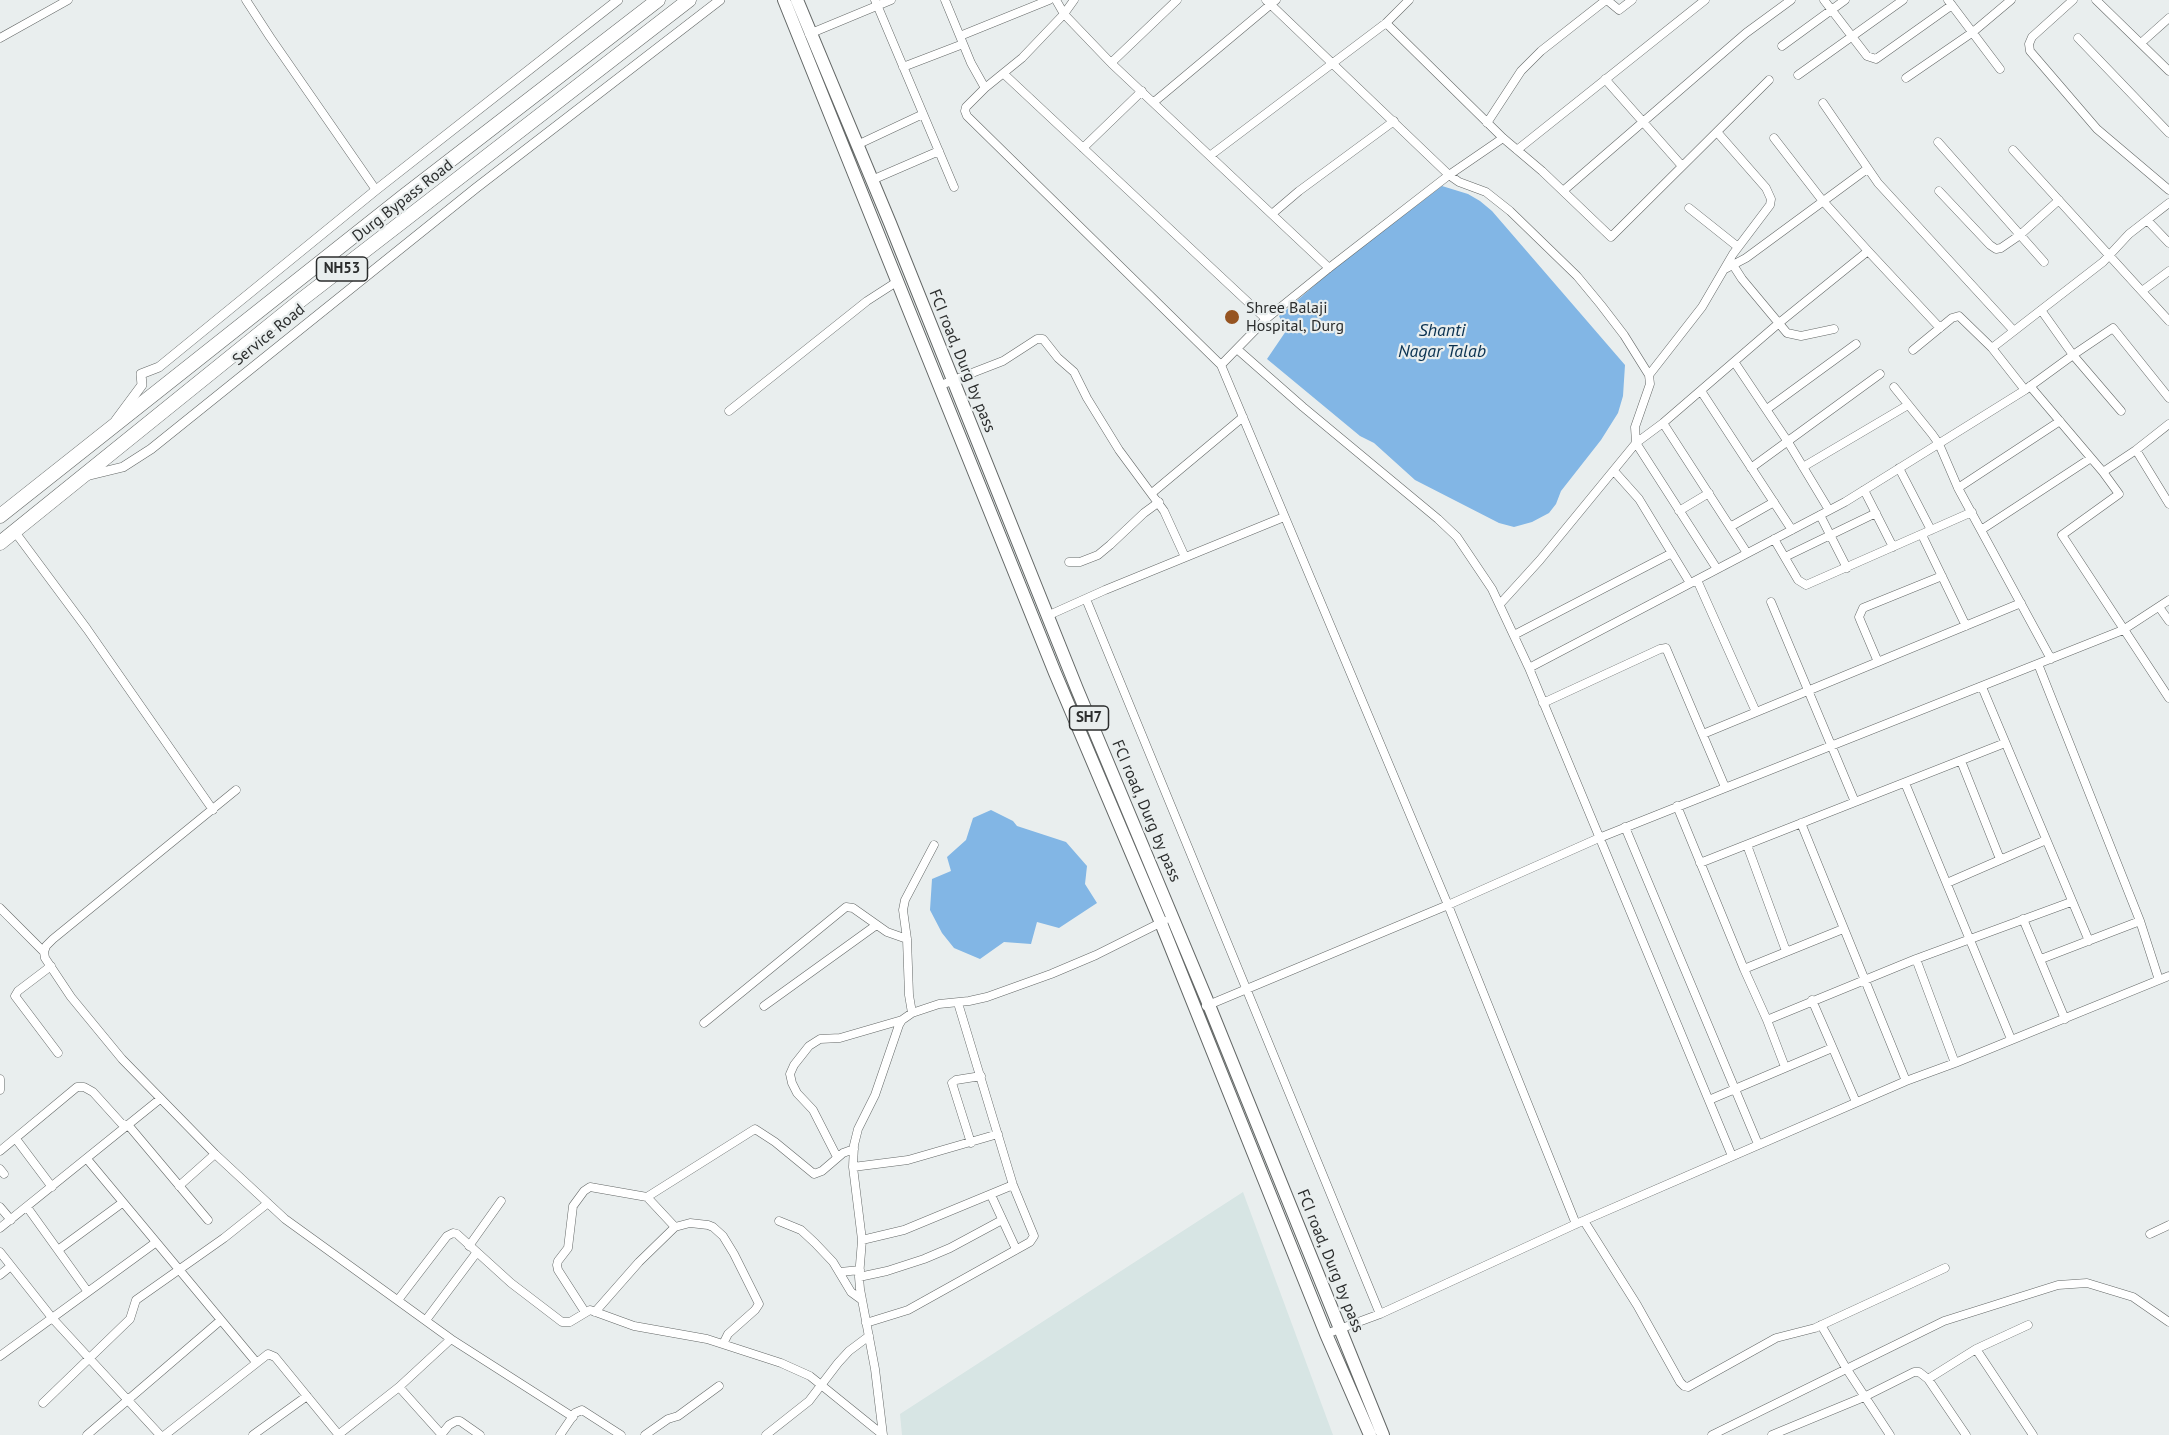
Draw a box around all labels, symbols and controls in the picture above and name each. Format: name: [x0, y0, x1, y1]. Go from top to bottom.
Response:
street label: Durg Bypass Road: [349, 156, 457, 246]
road number: NH53: [316, 257, 368, 281]
street label: FCI road, Durg by pass: [925, 287, 999, 435]
place label: Shree Balaji Hospital, Durg: [1246, 298, 1344, 336]
street label: Service Road: [229, 300, 309, 370]
marker: Shree Balaji Hospital, Durg: [1223, 308, 1241, 326]
water label: Shanti Nagar Talab: [1398, 320, 1486, 362]
road number: SH7: [1070, 706, 1108, 730]
street label: FCI road, Durg by pass: [1107, 737, 1185, 885]
street label: FCI road, Durg by pass: [1293, 1187, 1367, 1335]

